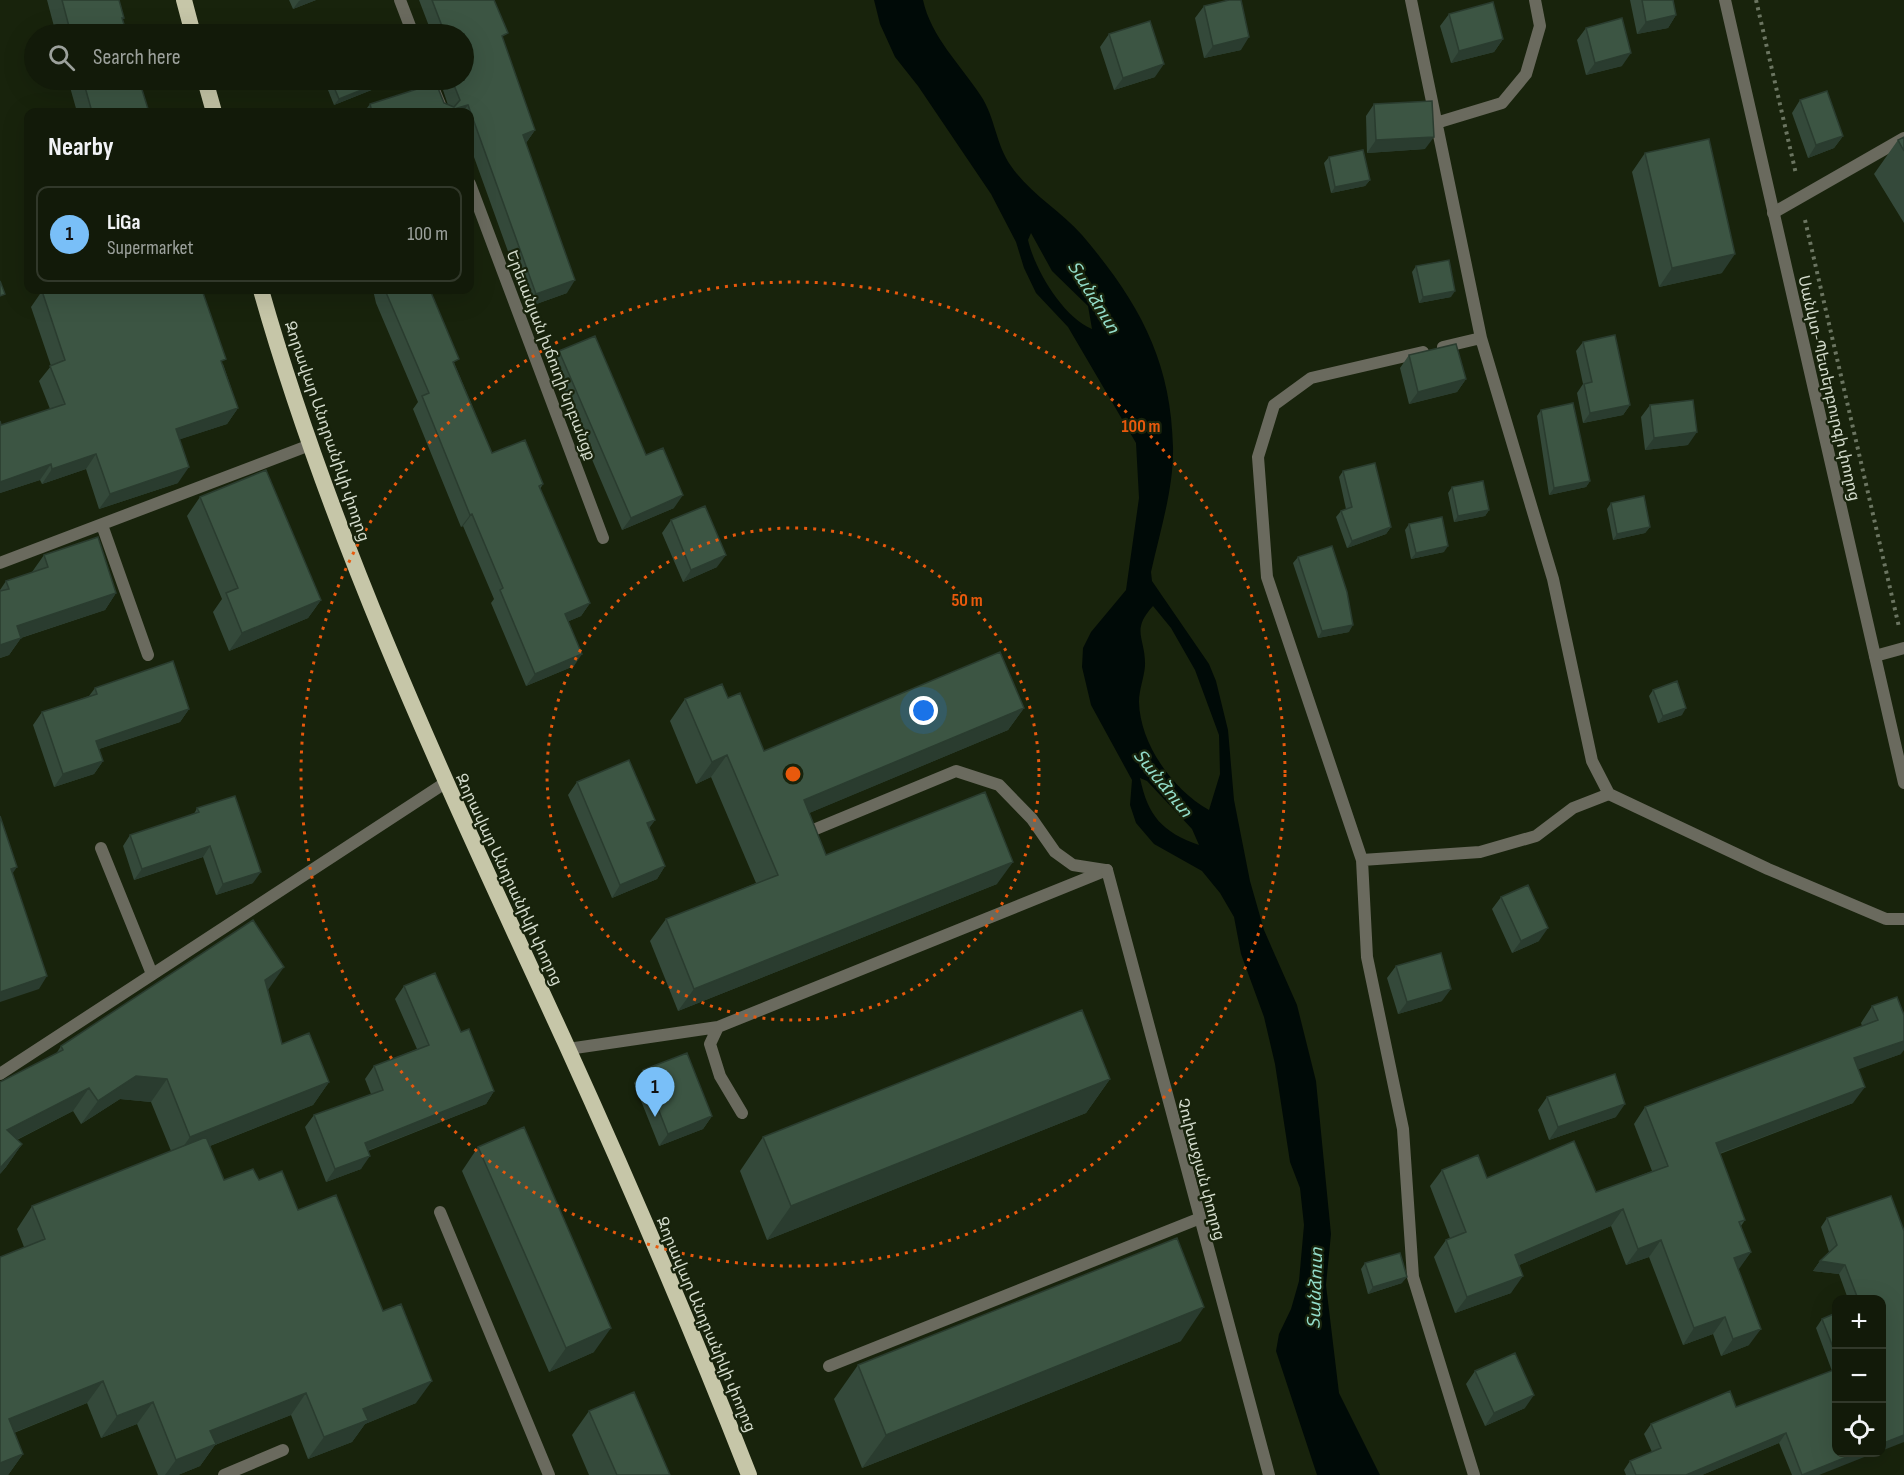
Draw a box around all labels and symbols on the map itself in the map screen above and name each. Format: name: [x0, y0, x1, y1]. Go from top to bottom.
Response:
street label: Երեւանյան խճուղի նրբանցք: [502, 248, 599, 463]
water label: Տանձուտ: [1063, 257, 1124, 338]
street label: Սանկտ-Պետերբուրգի փողոց: [1793, 274, 1864, 503]
street label: Զորավար Անդրանիկի փողոց: [280, 319, 373, 544]
text: 100 m: [1122, 416, 1161, 437]
text: 50 m: [951, 590, 983, 611]
your location: [909, 696, 938, 725]
water label: Տանձուտ: [1129, 745, 1197, 822]
centre of rings: [783, 764, 803, 784]
street label: Զորավար Անդրանիկի փողոց: [451, 771, 566, 989]
pin: 1: [636, 1068, 674, 1117]
street label: Չուխաջյան փողոց: [1172, 1096, 1229, 1242]
street label: Զորավար Անդրանիկի փողոց: [652, 1214, 760, 1435]
water label: Տանձուտ: [1304, 1247, 1327, 1329]

